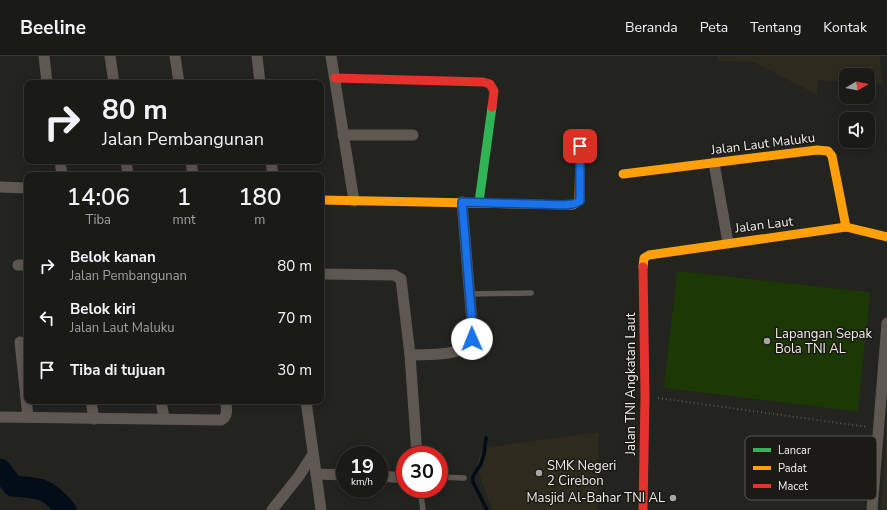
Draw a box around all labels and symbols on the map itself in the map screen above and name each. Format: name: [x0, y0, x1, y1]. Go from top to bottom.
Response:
north arrow: [839, 68, 875, 104]
pin: [563, 129, 597, 163]
street label: Jalan Laut Maluku: [709, 129, 816, 159]
street label: Jalan Laut: [733, 212, 795, 238]
street label: Jalan TNI Angkatan Laut: [622, 312, 640, 456]
position arrow: [451, 318, 493, 360]
place label: Lapangan Sepak Bola TNI AL: [775, 325, 872, 358]
marker: Lapangan Sepak Bola TNI AL: [762, 336, 772, 346]
legend: [745, 436, 877, 500]
text: Lancar: [778, 443, 811, 458]
speed limit sign: 30: [396, 446, 448, 498]
place label: SMK Negeri 2 Cirebon: [547, 457, 616, 490]
text: Padat: [778, 461, 807, 476]
marker: SMK Negeri 2 Cirebon: [534, 468, 544, 478]
text: Macet: [778, 479, 808, 494]
place label: Masjid Al-Bahar TNI AL: [526, 489, 665, 507]
marker: Masjid Al-Bahar TNI AL: [668, 493, 678, 503]

